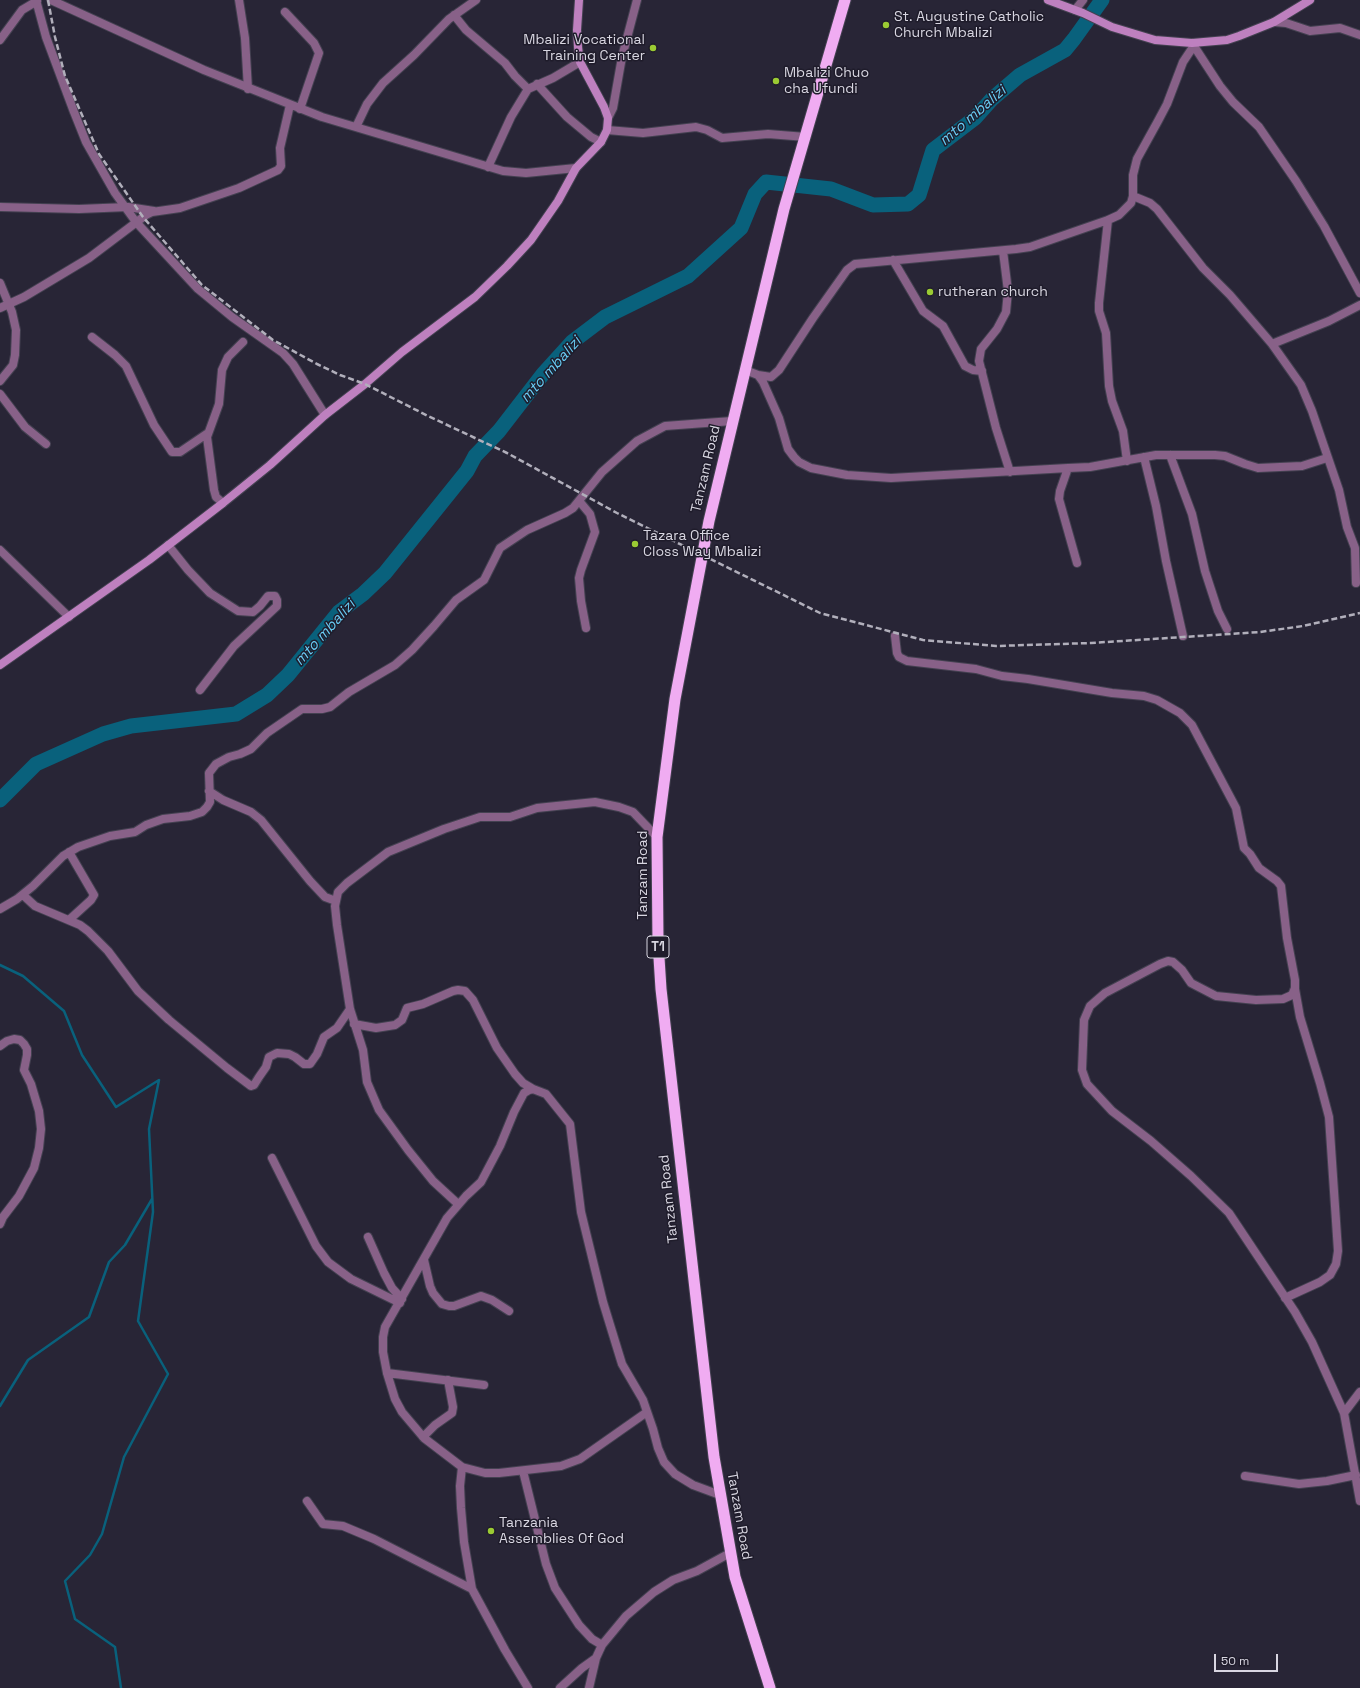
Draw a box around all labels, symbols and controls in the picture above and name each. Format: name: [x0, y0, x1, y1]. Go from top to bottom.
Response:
place label: St. Augustine Catholic Church Mbalizi: [894, 9, 1044, 42]
marker: St. Augustine Catholic Church Mbalizi: [881, 20, 891, 30]
place label: Mbalizi Vocational Training Center: [523, 32, 645, 64]
marker: Mbalizi Vocational Training Center: [648, 43, 658, 53]
place label: Mbalizi Chuo cha Ufundi: [784, 65, 869, 98]
marker: Mbalizi Chuo cha Ufundi: [771, 76, 781, 86]
water label: mto mbalizi: [936, 82, 1010, 150]
place label: rutheran church: [938, 284, 1048, 300]
marker: rutheran church: [925, 287, 935, 297]
water label: mto mbalizi: [517, 333, 585, 407]
street label: Tanzam Road: [688, 424, 724, 514]
place label: Tazara Office Closs Way Mbalizi: [643, 528, 761, 560]
marker: Tazara Office Closs Way Mbalizi: [630, 539, 640, 549]
water label: mto mbalizi: [291, 596, 359, 670]
street label: Tanzam Road: [635, 831, 651, 919]
road number: T1: [647, 936, 669, 958]
street label: Tanzam Road: [656, 1154, 682, 1244]
street label: Tanzam Road: [723, 1471, 755, 1561]
place label: Tanzania Assemblies Of God: [499, 1515, 624, 1548]
marker: Tanzania Assemblies Of God: [486, 1526, 496, 1536]
scale bar: [1216, 1646, 1280, 1672]
text: 50 m: [1221, 1653, 1249, 1669]

